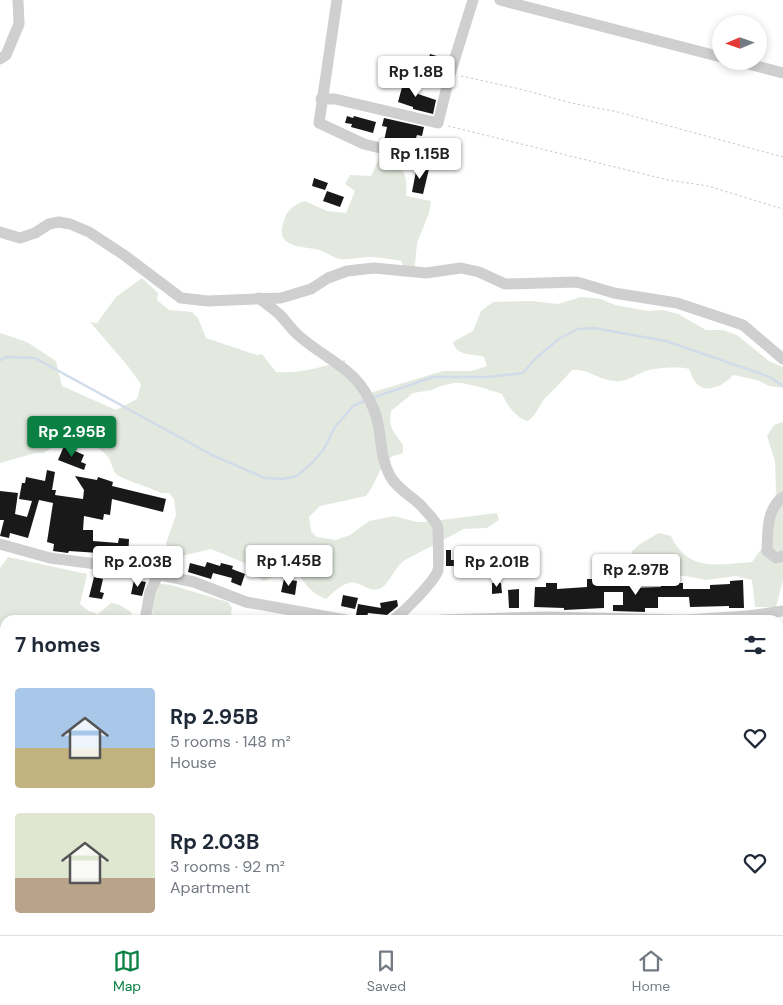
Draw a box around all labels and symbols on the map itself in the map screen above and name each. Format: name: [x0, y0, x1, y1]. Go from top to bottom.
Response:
north arrow: [712, 15, 768, 70]
pin: Rp 1.8B: [370, 56, 462, 98]
pin: Rp 1.15B: [368, 138, 472, 180]
pin: Rp 2.95B: [20, 416, 124, 458]
pin: Rp 1.45B: [237, 544, 341, 587]
pin: Rp 2.03B: [86, 546, 190, 588]
pin: Rp 2.01B: [445, 546, 549, 588]
pin: Rp 2.97B: [584, 554, 688, 596]

